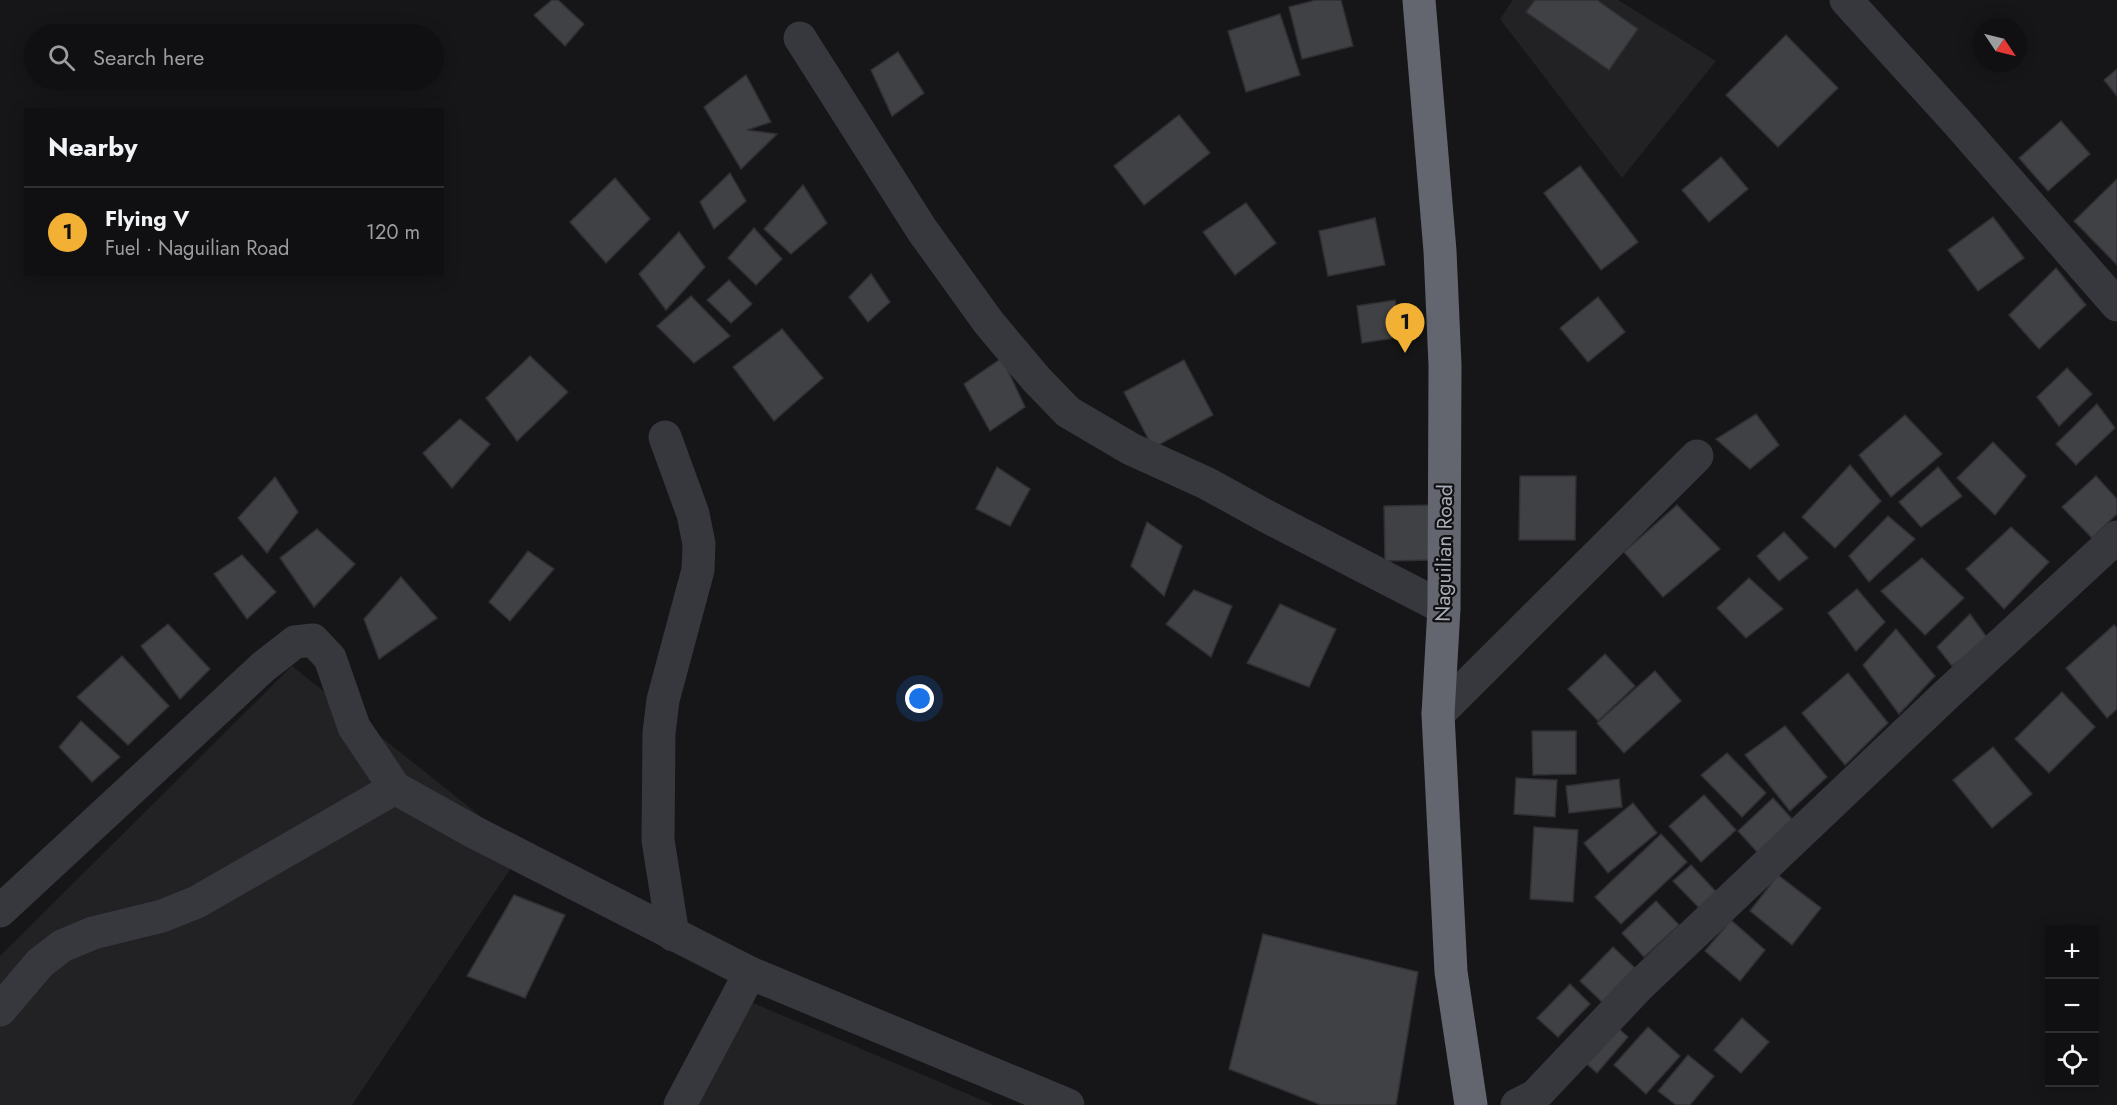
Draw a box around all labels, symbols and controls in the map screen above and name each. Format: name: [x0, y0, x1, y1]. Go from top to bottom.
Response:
north arrow: [1973, 18, 2027, 72]
search box: [24, 24, 444, 90]
icon: search: [45, 41, 78, 74]
text: Search here: [93, 41, 204, 73]
text: Nearby: [48, 128, 137, 166]
text: Flying V: [105, 202, 189, 234]
text: 1: [62, 218, 73, 247]
text: 120 m: [366, 218, 420, 247]
text: Fuel · Naguilian Road: [105, 234, 289, 263]
pin: 1: [1386, 304, 1424, 353]
street label: Naguilian Road: [1428, 484, 1460, 622]
your location: [905, 684, 934, 713]
map controls: [2045, 925, 2099, 1087]
button: +: [2045, 925, 2099, 979]
button: −: [2045, 979, 2099, 1033]
button: locate: [2045, 1033, 2099, 1087]

